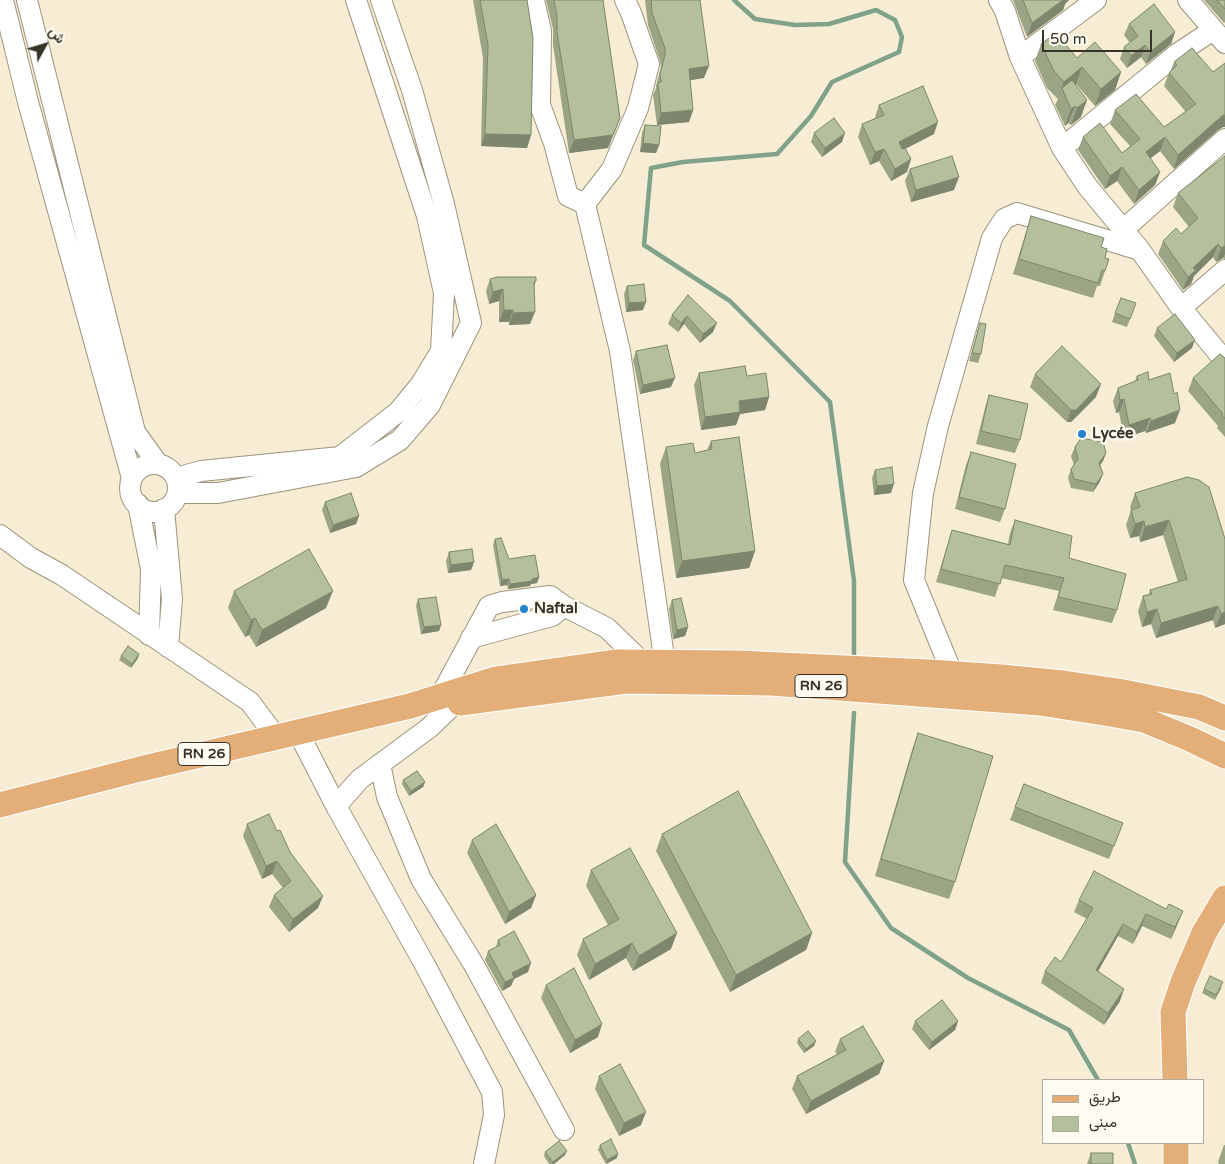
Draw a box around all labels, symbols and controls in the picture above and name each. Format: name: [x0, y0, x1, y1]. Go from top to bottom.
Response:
north arrow: [20, 20, 70, 70]
scale bar: [1045, 20, 1155, 52]
text: ش: [45, 23, 69, 47]
text: 50 m: [1050, 30, 1087, 48]
place label: Lycée: [1092, 425, 1134, 443]
marker: Lycée: [1076, 428, 1088, 440]
place label: Naftal: [534, 600, 578, 618]
marker: Naftal: [518, 603, 530, 615]
road number: RN 26: [795, 674, 847, 698]
road number: RN 26: [178, 742, 230, 766]
legend: [1042, 1079, 1205, 1144]
text: طريق: [1089, 1088, 1121, 1106]
text: مبنى: [1089, 1113, 1117, 1131]

